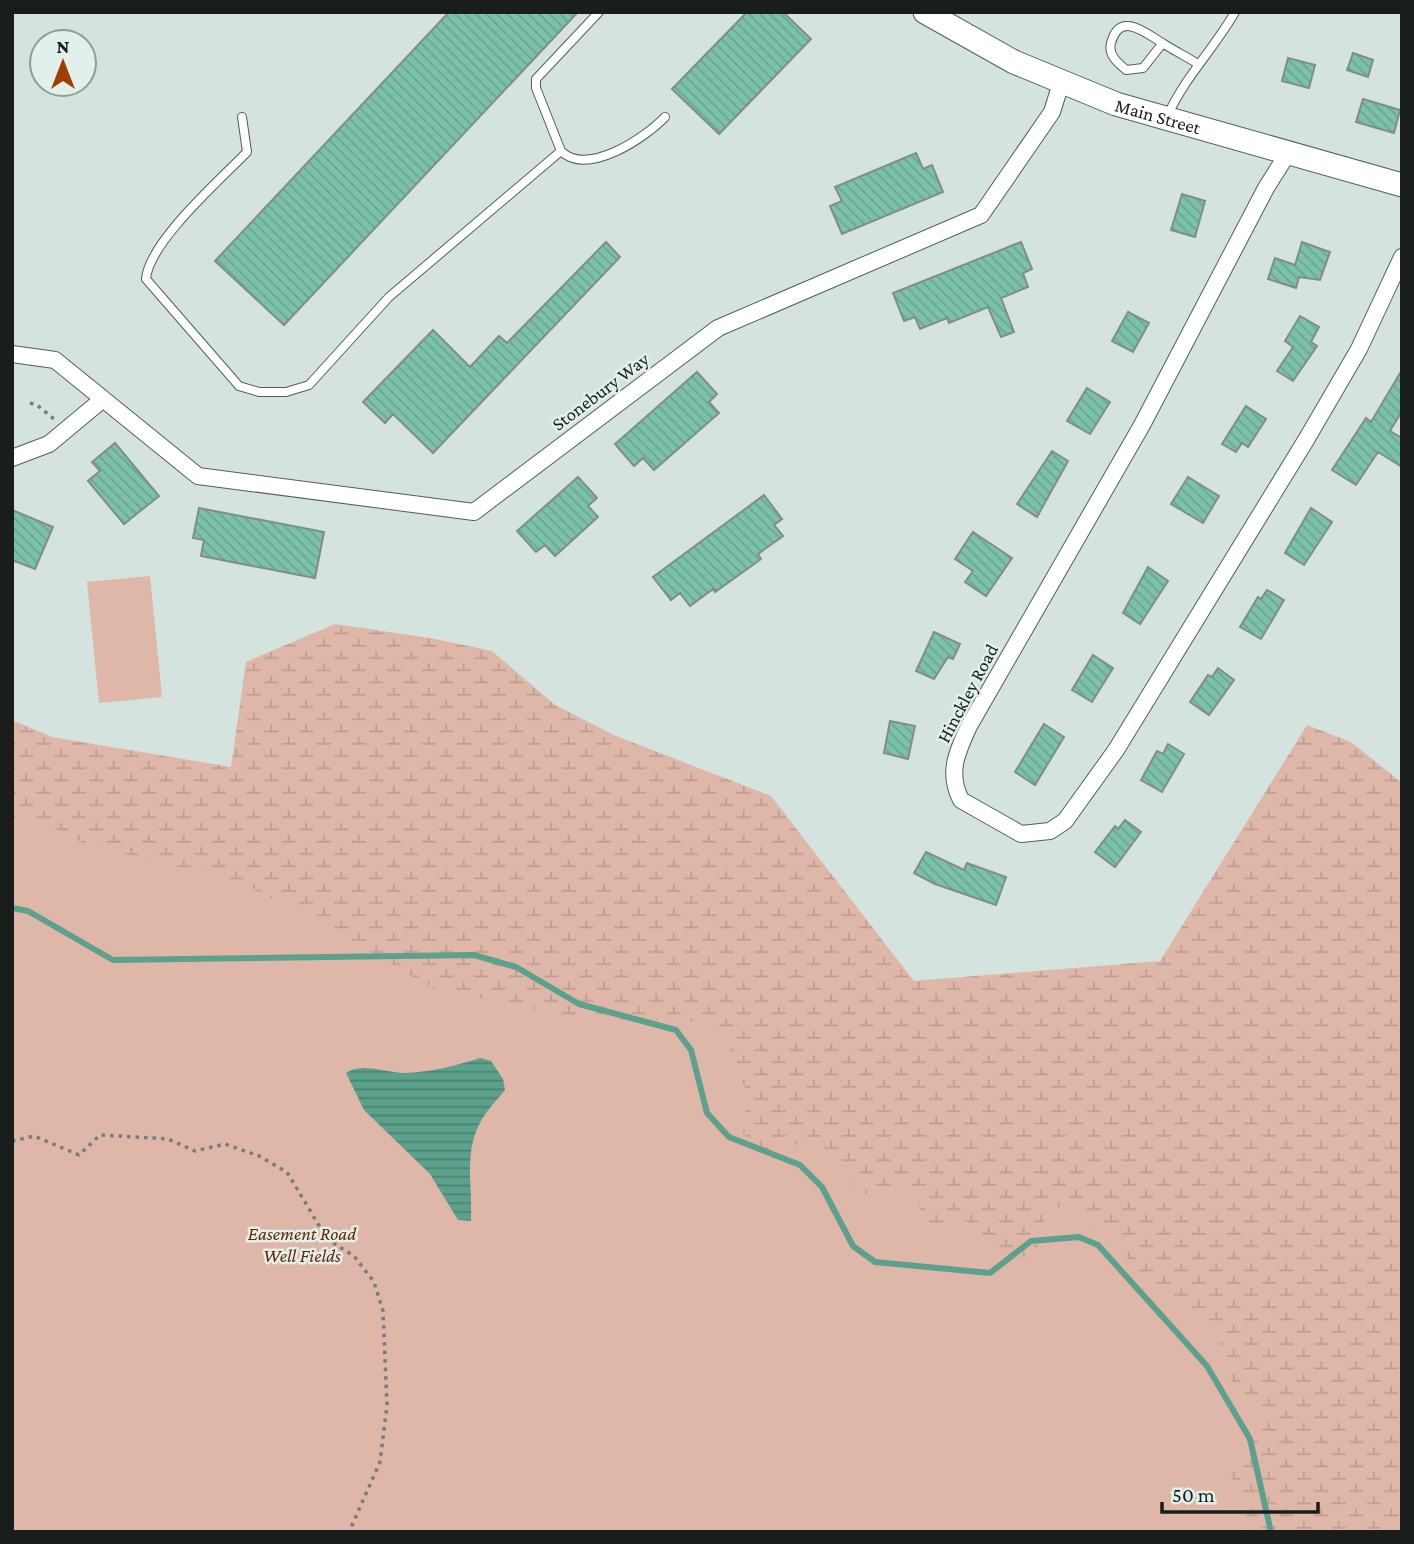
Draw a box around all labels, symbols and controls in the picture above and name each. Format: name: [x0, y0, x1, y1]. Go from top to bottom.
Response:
north arrow: [28, 28, 98, 98]
text: N: [57, 36, 70, 57]
street label: Main Street: [1113, 94, 1204, 139]
street label: Stonebury Way: [548, 348, 653, 435]
street label: Hinckley Road: [933, 640, 1002, 746]
park label: Easement Road Well Fields: [248, 1223, 357, 1266]
scale bar: [1162, 1470, 1318, 1514]
text: 50 m: [1172, 1483, 1215, 1507]

